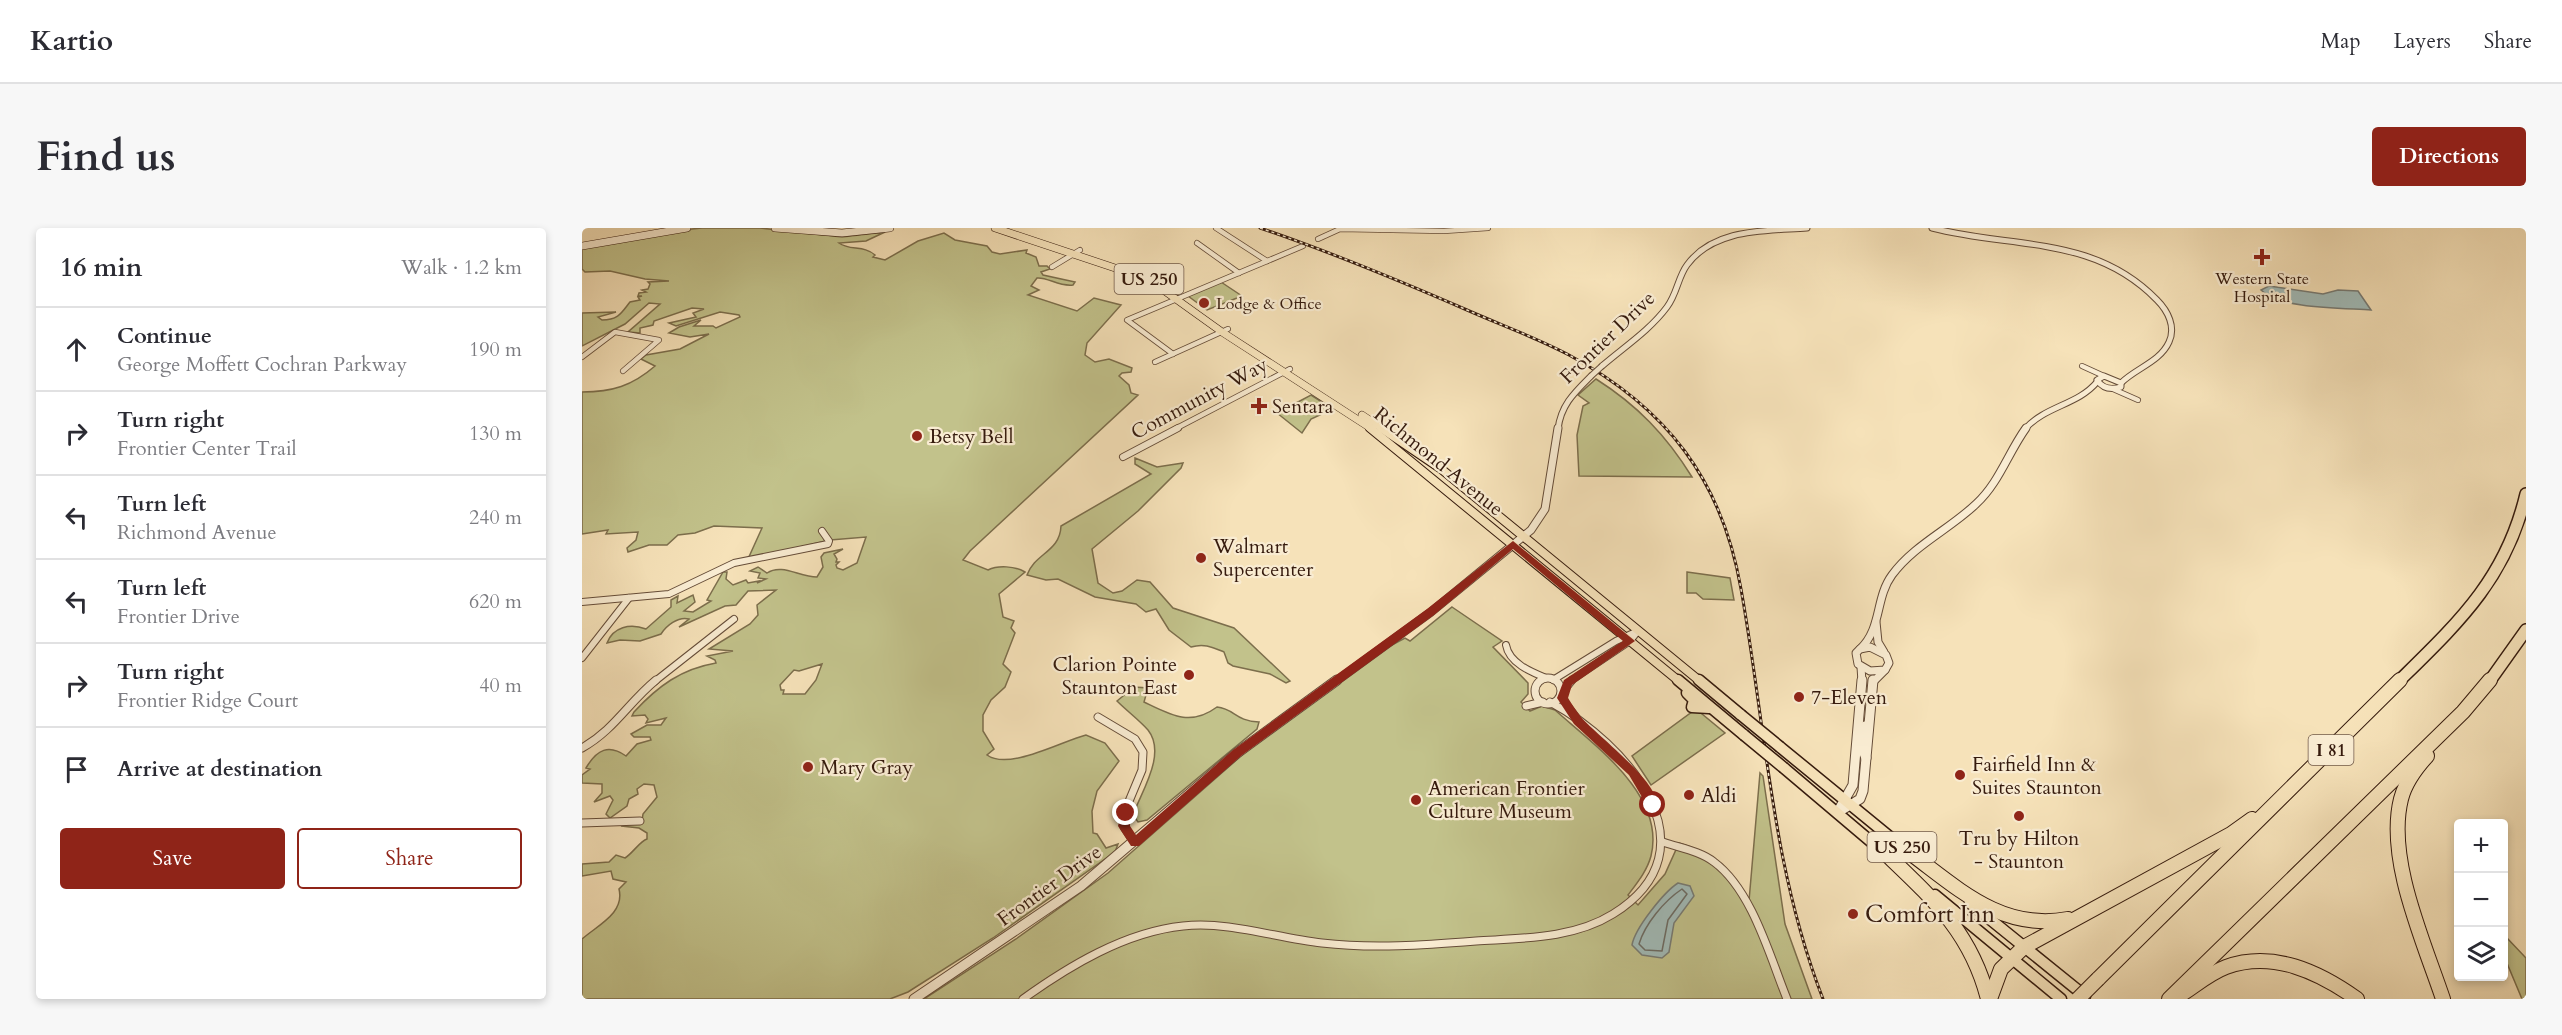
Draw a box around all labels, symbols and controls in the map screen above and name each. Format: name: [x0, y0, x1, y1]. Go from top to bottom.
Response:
text: Kartio: [30, 22, 113, 60]
text: Map: [2321, 27, 2361, 56]
text: Layers: [2394, 27, 2451, 56]
text: Share: [2484, 27, 2532, 56]
button: Directions: [2372, 127, 2526, 186]
text: Find us: [36, 128, 176, 185]
marker: Western State Hospital: [2253, 248, 2271, 266]
text: 16 min: [60, 250, 143, 285]
text: Walk · 1.2 km: [401, 254, 522, 281]
road number: US 250: [1114, 264, 1184, 294]
place label: Western State Hospital: [2214, 268, 2309, 308]
street label: Frontier Drive: [1554, 285, 1661, 390]
place label: Lodge & Office: [1216, 293, 1322, 315]
marker: Lodge & Office: [1197, 296, 1211, 310]
text: Continue: [117, 321, 212, 351]
icon: ahead: [60, 333, 93, 366]
text: 190 m: [469, 336, 522, 363]
text: George Moffett Cochran Parkway: [117, 351, 407, 378]
street label: Community Way: [1126, 351, 1273, 446]
place label: Sentara: [1272, 393, 1334, 420]
marker: Sentara: [1250, 397, 1268, 415]
street label: Richmond Avenue: [1368, 401, 1509, 522]
text: Turn right: [117, 405, 224, 435]
icon: right: [60, 417, 93, 450]
text: 130 m: [469, 420, 522, 447]
place label: Betsy Bell: [929, 423, 1013, 450]
marker: Betsy Bell: [910, 429, 924, 443]
text: Frontier Center Trail: [117, 435, 297, 462]
text: Turn left: [117, 489, 206, 519]
icon: left: [60, 501, 93, 534]
text: 240 m: [469, 504, 522, 531]
text: Richmond Avenue: [117, 519, 277, 546]
place label: Walmart Supercenter: [1212, 533, 1314, 583]
marker: Walmart Supercenter: [1194, 551, 1208, 565]
text: Turn left: [117, 573, 206, 603]
icon: left: [60, 585, 93, 618]
text: 620 m: [469, 588, 522, 615]
text: Frontier Drive: [117, 603, 240, 630]
place label: Clarion Pointe Staunton East: [1052, 651, 1178, 701]
text: Turn right: [117, 657, 224, 687]
marker: Clarion Pointe Staunton East: [1182, 668, 1196, 682]
icon: right: [60, 669, 93, 702]
text: 40 m: [479, 672, 522, 699]
place label: 7-Eleven: [1811, 684, 1888, 711]
text: Frontier Ridge Court: [117, 687, 298, 714]
marker: 7-Eleven: [1792, 690, 1806, 704]
road number: I 81: [2308, 735, 2354, 765]
place label: Fairfield Inn & Suites Staunton: [1972, 751, 2103, 801]
icon: arrive: [60, 753, 93, 786]
text: Arrive at destination: [117, 754, 322, 784]
place label: Mary Gray: [820, 754, 913, 781]
marker: Mary Gray: [801, 760, 815, 774]
marker: Fairfield Inn & Suites Staunton: [1953, 768, 1967, 782]
place label: American Frontier Culture Museum: [1428, 775, 1586, 825]
place label: Aldi: [1701, 782, 1737, 809]
marker: Aldi: [1682, 788, 1696, 802]
route start: [1639, 791, 1665, 817]
marker: American Frontier Culture Museum: [1409, 793, 1423, 807]
route end: [1112, 799, 1138, 825]
marker: Tru by Hilton - Staunton: [2012, 809, 2026, 823]
map controls: [2454, 819, 2508, 981]
button: +: [2454, 819, 2508, 873]
place label: Tru by Hilton - Staunton: [1959, 825, 2080, 875]
button: Save: [60, 828, 285, 889]
button: Share: [297, 828, 522, 889]
road number: US 250: [1868, 832, 1936, 862]
street label: Frontier Drive: [992, 838, 1107, 932]
button: −: [2454, 873, 2508, 927]
place label: Comfort Inn: [1865, 898, 1996, 931]
marker: Comfort Inn: [1846, 907, 1860, 921]
button: layers: [2454, 927, 2508, 981]

